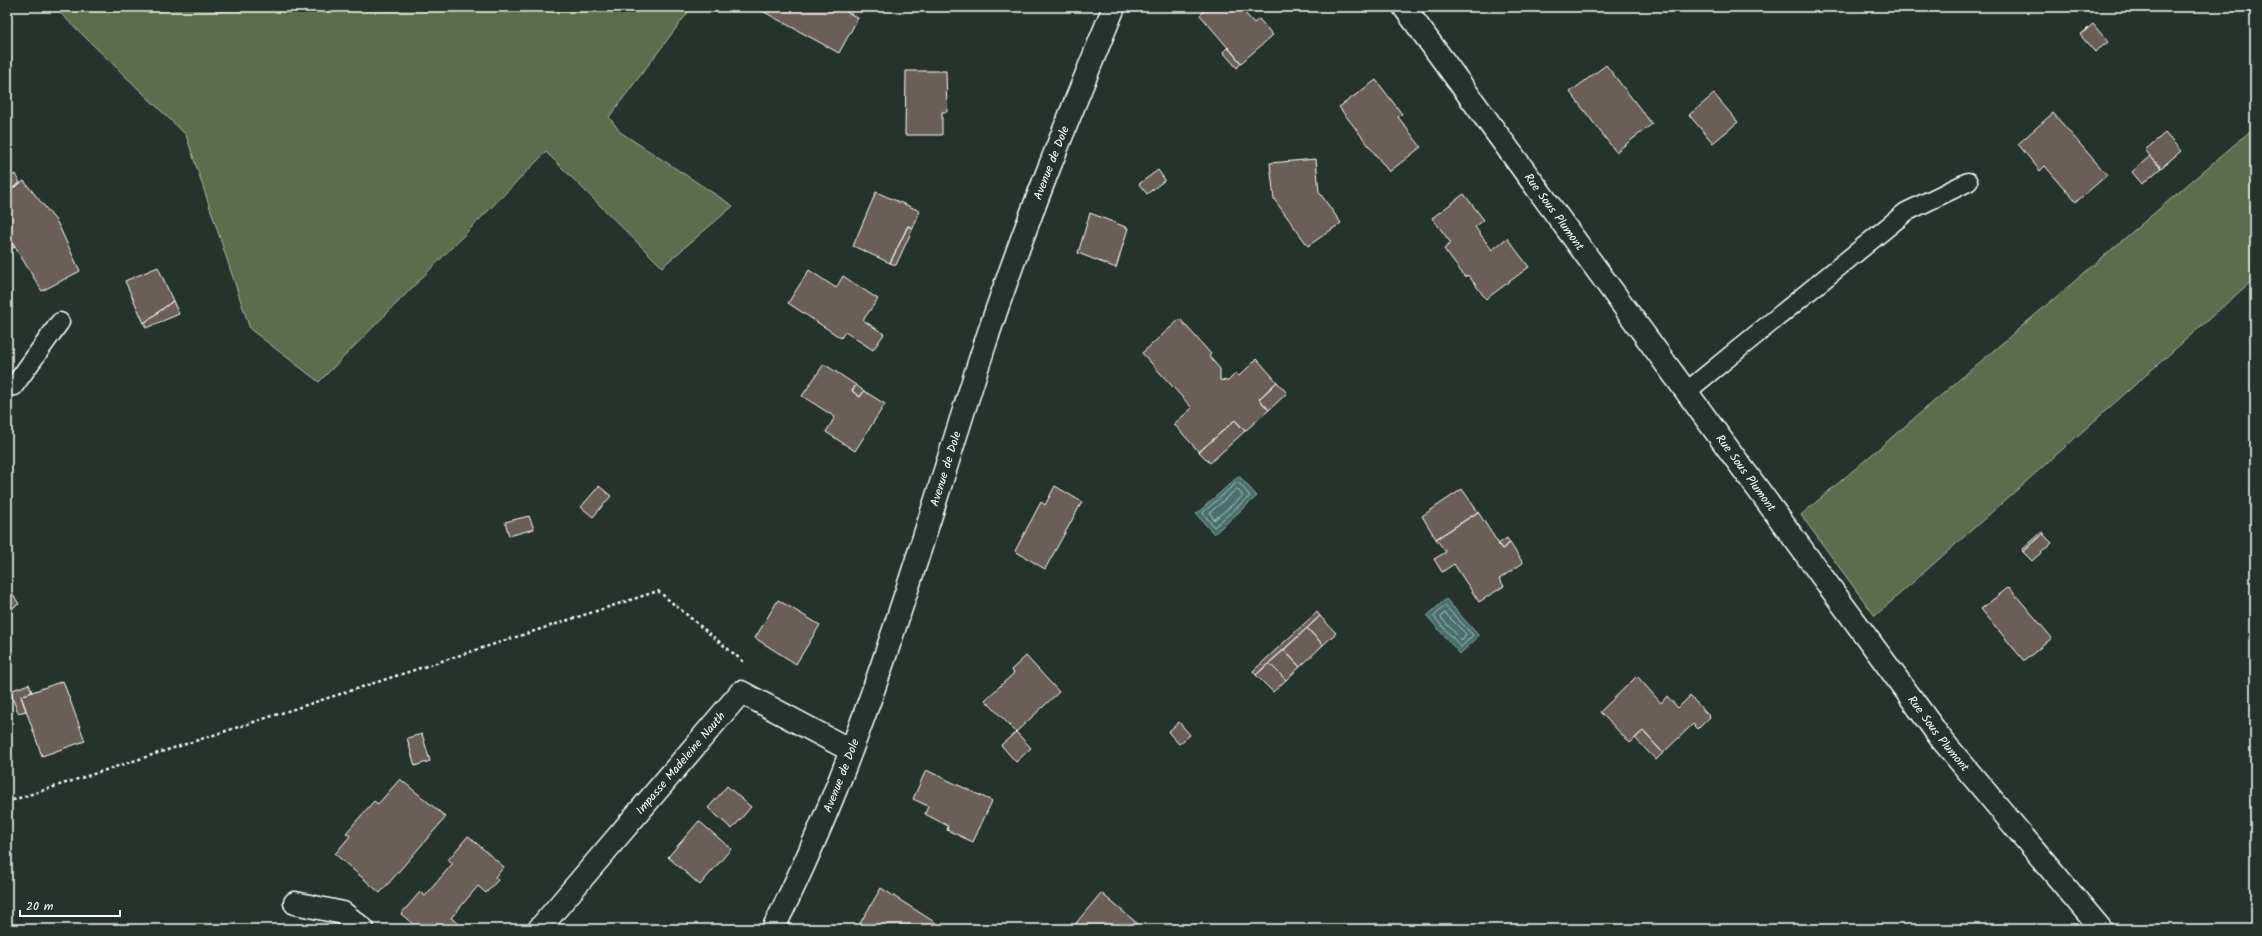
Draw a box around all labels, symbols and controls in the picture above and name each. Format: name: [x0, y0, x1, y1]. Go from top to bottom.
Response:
street label: Avenue de Dole: [1029, 123, 1075, 203]
street label: Rue Sous Plumont: [1519, 169, 1589, 255]
street label: Avenue de Dole: [925, 428, 967, 509]
street label: Rue Sous Plumont: [1711, 431, 1781, 516]
street label: Rue Sous Plumont: [1902, 692, 1974, 776]
street label: Impasse Madeleine Nauth: [631, 708, 730, 819]
street label: Avenue de Dole: [818, 736, 865, 816]
scale bar: [20, 892, 120, 918]
text: 20 m: [26, 897, 54, 916]

